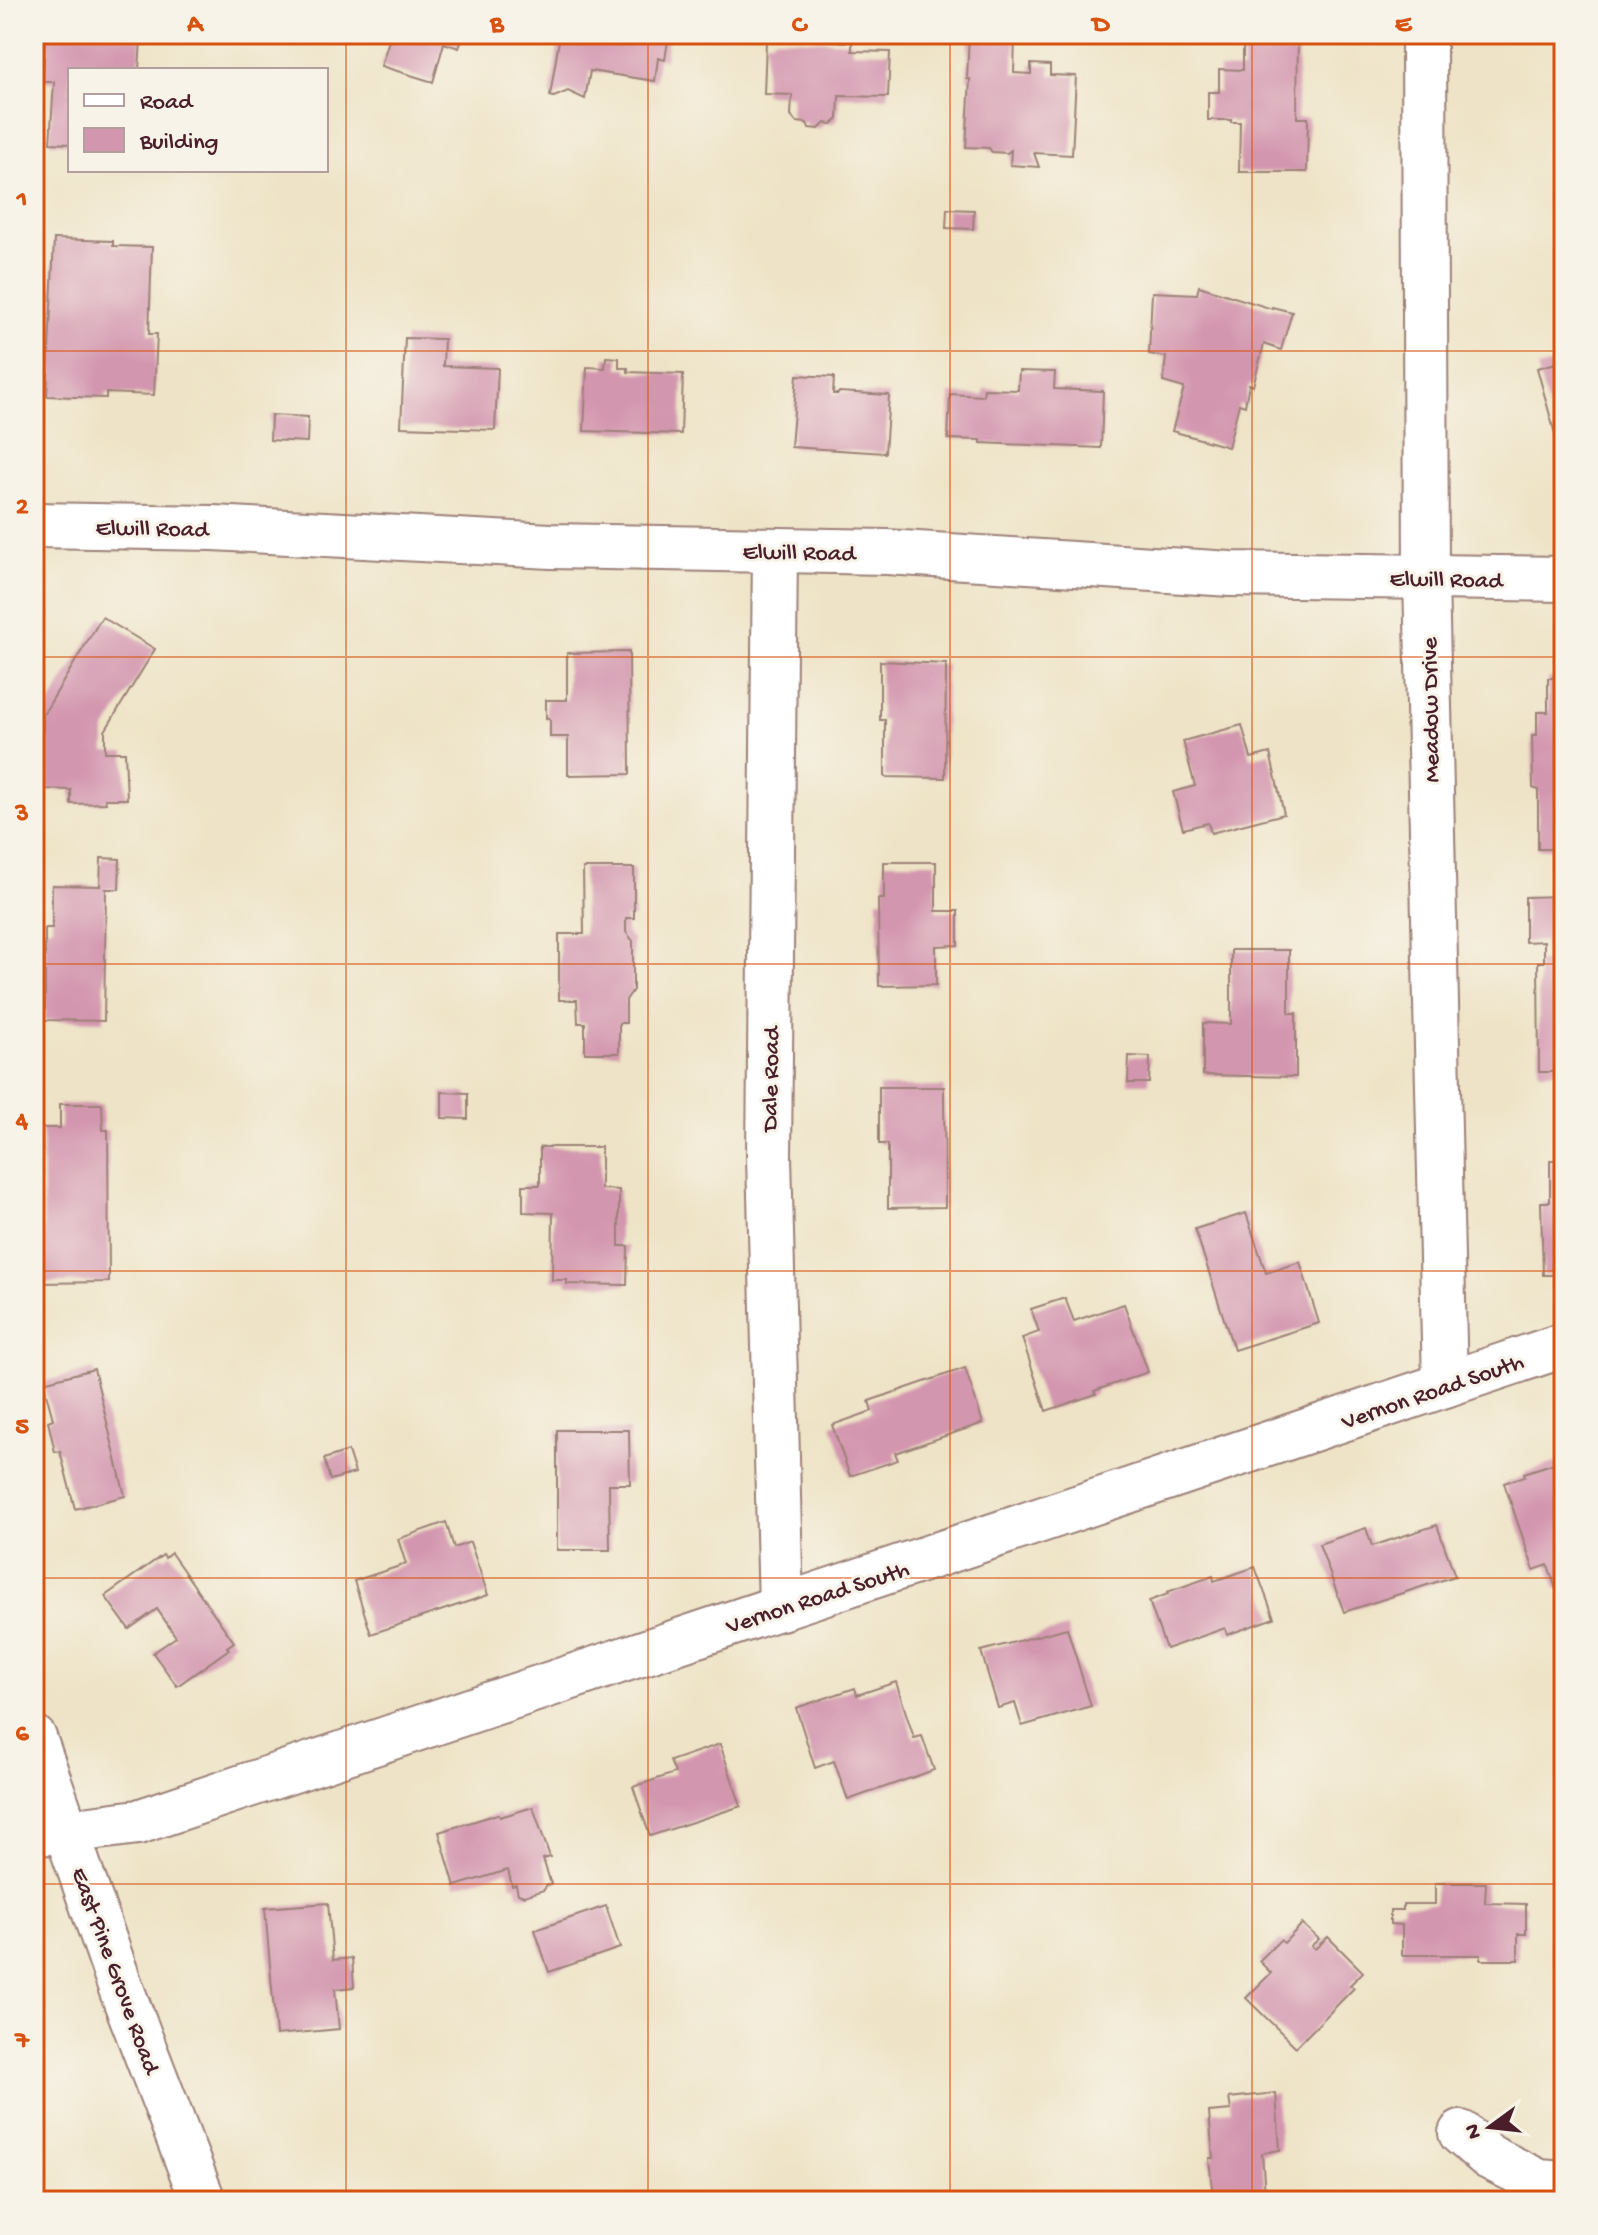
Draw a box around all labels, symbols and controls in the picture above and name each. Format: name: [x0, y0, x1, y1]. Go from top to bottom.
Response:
text: A: [186, 11, 204, 42]
text: B: [489, 11, 505, 42]
text: C: [792, 11, 809, 42]
text: D: [1091, 11, 1111, 42]
text: E: [1395, 11, 1413, 42]
legend: [68, 68, 328, 172]
text: Road: [140, 89, 194, 118]
text: Building: [139, 129, 218, 158]
text: 1: [16, 186, 27, 217]
text: 2: [16, 493, 29, 524]
street label: Elwill Road: [95, 515, 210, 546]
street label: Elwill Road: [742, 539, 857, 570]
street label: Elwill Road: [1389, 566, 1504, 597]
street label: Meadow Drive: [1417, 636, 1448, 783]
text: 3: [14, 800, 29, 831]
street label: Dale Road: [757, 1025, 788, 1134]
text: 4: [15, 1107, 29, 1138]
street label: Vernon Road South: [1337, 1349, 1528, 1438]
text: 5: [15, 1413, 29, 1444]
street label: Vernon Road South: [722, 1556, 913, 1643]
text: 6: [15, 1720, 29, 1751]
street label: East Pine Grove Road: [63, 1864, 165, 2080]
text: 7: [13, 2027, 30, 2058]
north arrow: [1450, 2087, 1530, 2167]
text: N: [1460, 2121, 1489, 2141]

